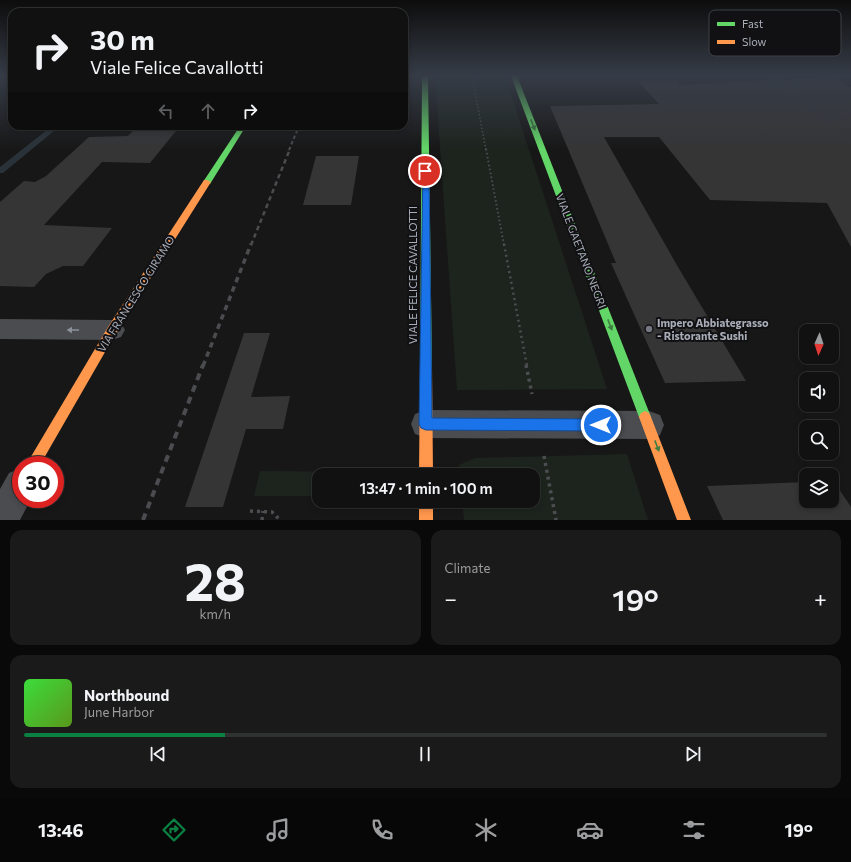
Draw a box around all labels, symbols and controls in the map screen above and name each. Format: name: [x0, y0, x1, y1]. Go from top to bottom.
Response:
legend: [709, 10, 841, 56]
text: Fast: [742, 17, 764, 30]
text: 30 m: [90, 22, 155, 56]
icon: right: [24, 24, 76, 76]
text: Slow: [742, 35, 767, 48]
text: Viale Felice Cavallotti: [90, 56, 264, 78]
icon: left: [155, 100, 177, 122]
icon: ahead: [197, 100, 219, 122]
icon: right: [239, 100, 261, 122]
one-way arrow: [530, 120, 536, 131]
pin: [408, 154, 442, 188]
icon: arrive: [414, 160, 436, 182]
street label: VIALE GAETANO NEGRI: [554, 192, 609, 310]
street label: VIALE FELICE CAVALLOTTI: [406, 206, 419, 344]
street label: VIA FRANCESCO GIRAMO: [94, 233, 177, 354]
place label: Impero Abbiategrasso - Ristorante Sushi: [657, 316, 769, 342]
one-way arrow: [608, 319, 614, 331]
marker: Impero Abbiategrasso - Ristorante Sushi: [644, 324, 654, 334]
north arrow: [799, 324, 839, 364]
map controls: [799, 324, 839, 508]
one-way arrow: [66, 327, 79, 333]
button: sound: [799, 372, 839, 412]
position arrow: [580, 404, 622, 446]
button: search: [799, 420, 839, 460]
one-way arrow: [654, 441, 660, 453]
speed limit sign: 30: [12, 456, 64, 508]
button: layers: [799, 468, 839, 508]
text: 13:47 · 1 min · 100 m: [359, 479, 493, 497]
text: 28: [185, 548, 246, 612]
text: Climate: [445, 560, 490, 576]
text: 19°: [612, 580, 659, 617]
text: −: [445, 585, 457, 612]
text: +: [814, 585, 827, 612]
text: km/h: [199, 606, 231, 622]
text: Northbound: [84, 686, 169, 704]
text: June Harbor: [84, 704, 154, 720]
icon: previous: [147, 743, 169, 765]
icon: pause: [414, 743, 436, 765]
icon: next: [682, 743, 704, 765]
icon: directions: [160, 816, 188, 844]
icon: music: [264, 816, 292, 844]
icon: phone: [368, 816, 396, 844]
icon: climate: [472, 816, 500, 844]
icon: car: [576, 816, 604, 844]
icon: filters: [680, 816, 708, 844]
text: 13:46: [38, 819, 84, 841]
text: 19°: [785, 819, 813, 841]

